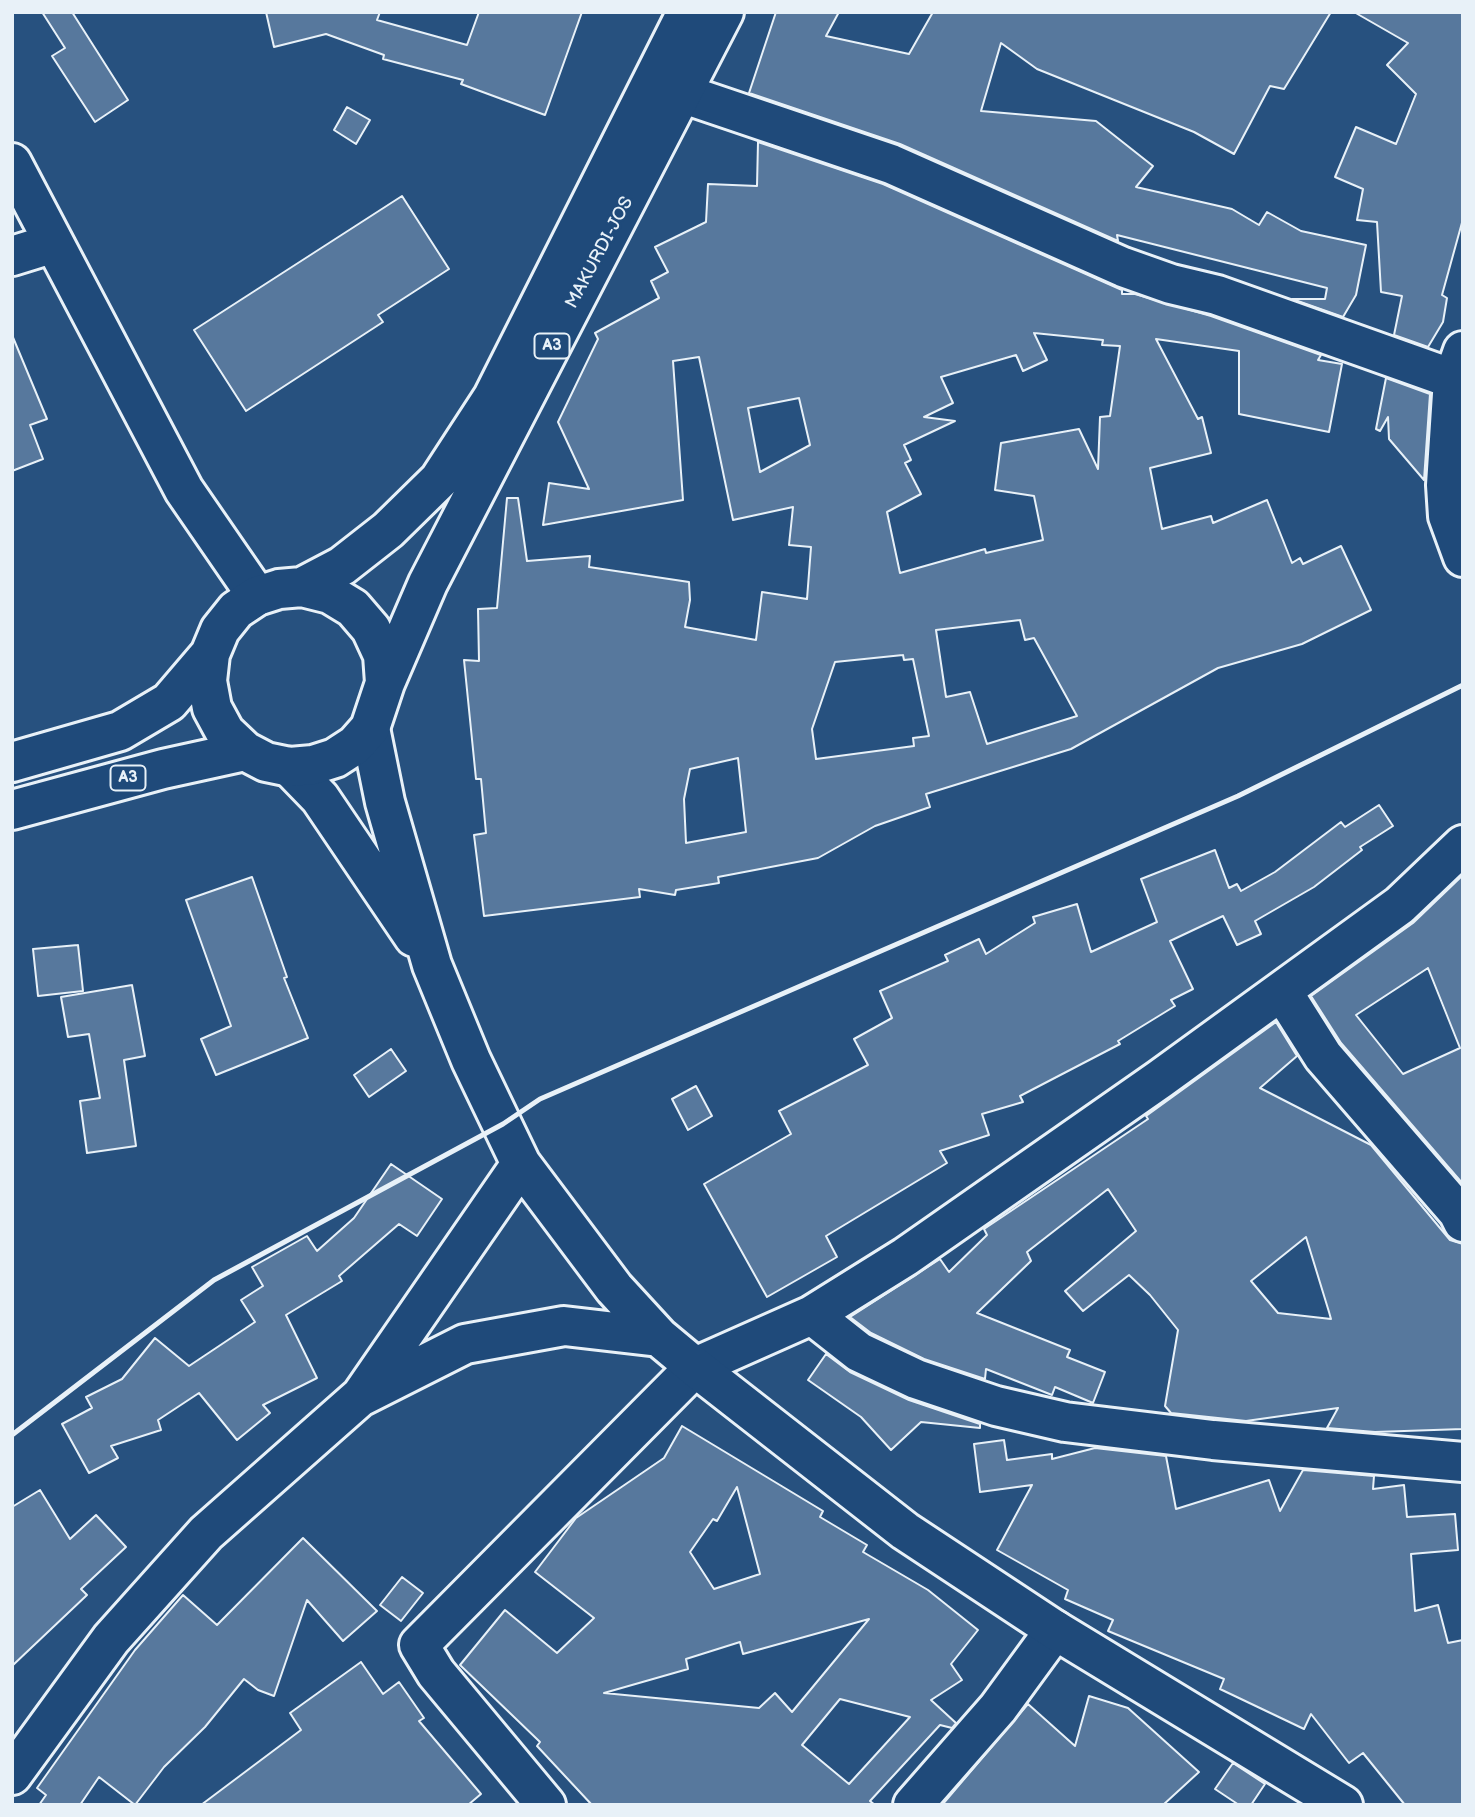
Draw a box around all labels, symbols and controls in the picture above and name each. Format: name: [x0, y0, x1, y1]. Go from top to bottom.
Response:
street label: MAKURDI-JOS: [561, 193, 639, 313]
road number: A3: [534, 334, 570, 358]
road number: A3: [110, 765, 146, 790]

